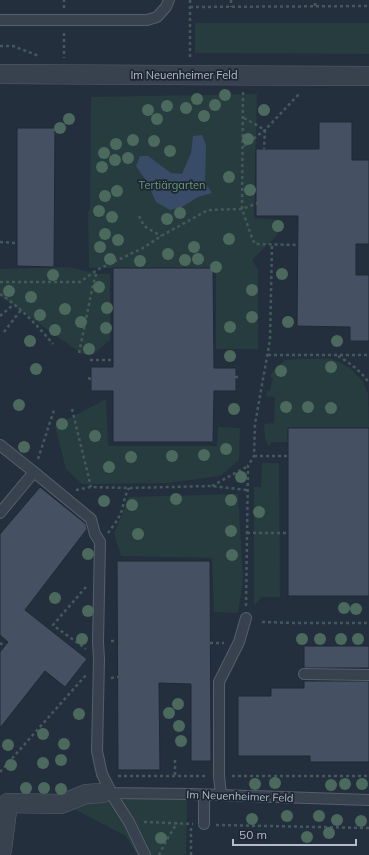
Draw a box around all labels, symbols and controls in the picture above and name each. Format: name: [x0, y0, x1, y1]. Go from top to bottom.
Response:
street label: Im Neuenheimer Feld: [130, 68, 238, 82]
park label: Tertiärgarten: [139, 178, 205, 192]
street label: Im Neuenheimer Feld: [186, 787, 294, 805]
scale bar: [233, 821, 356, 847]
text: 50 m: [239, 827, 267, 842]

